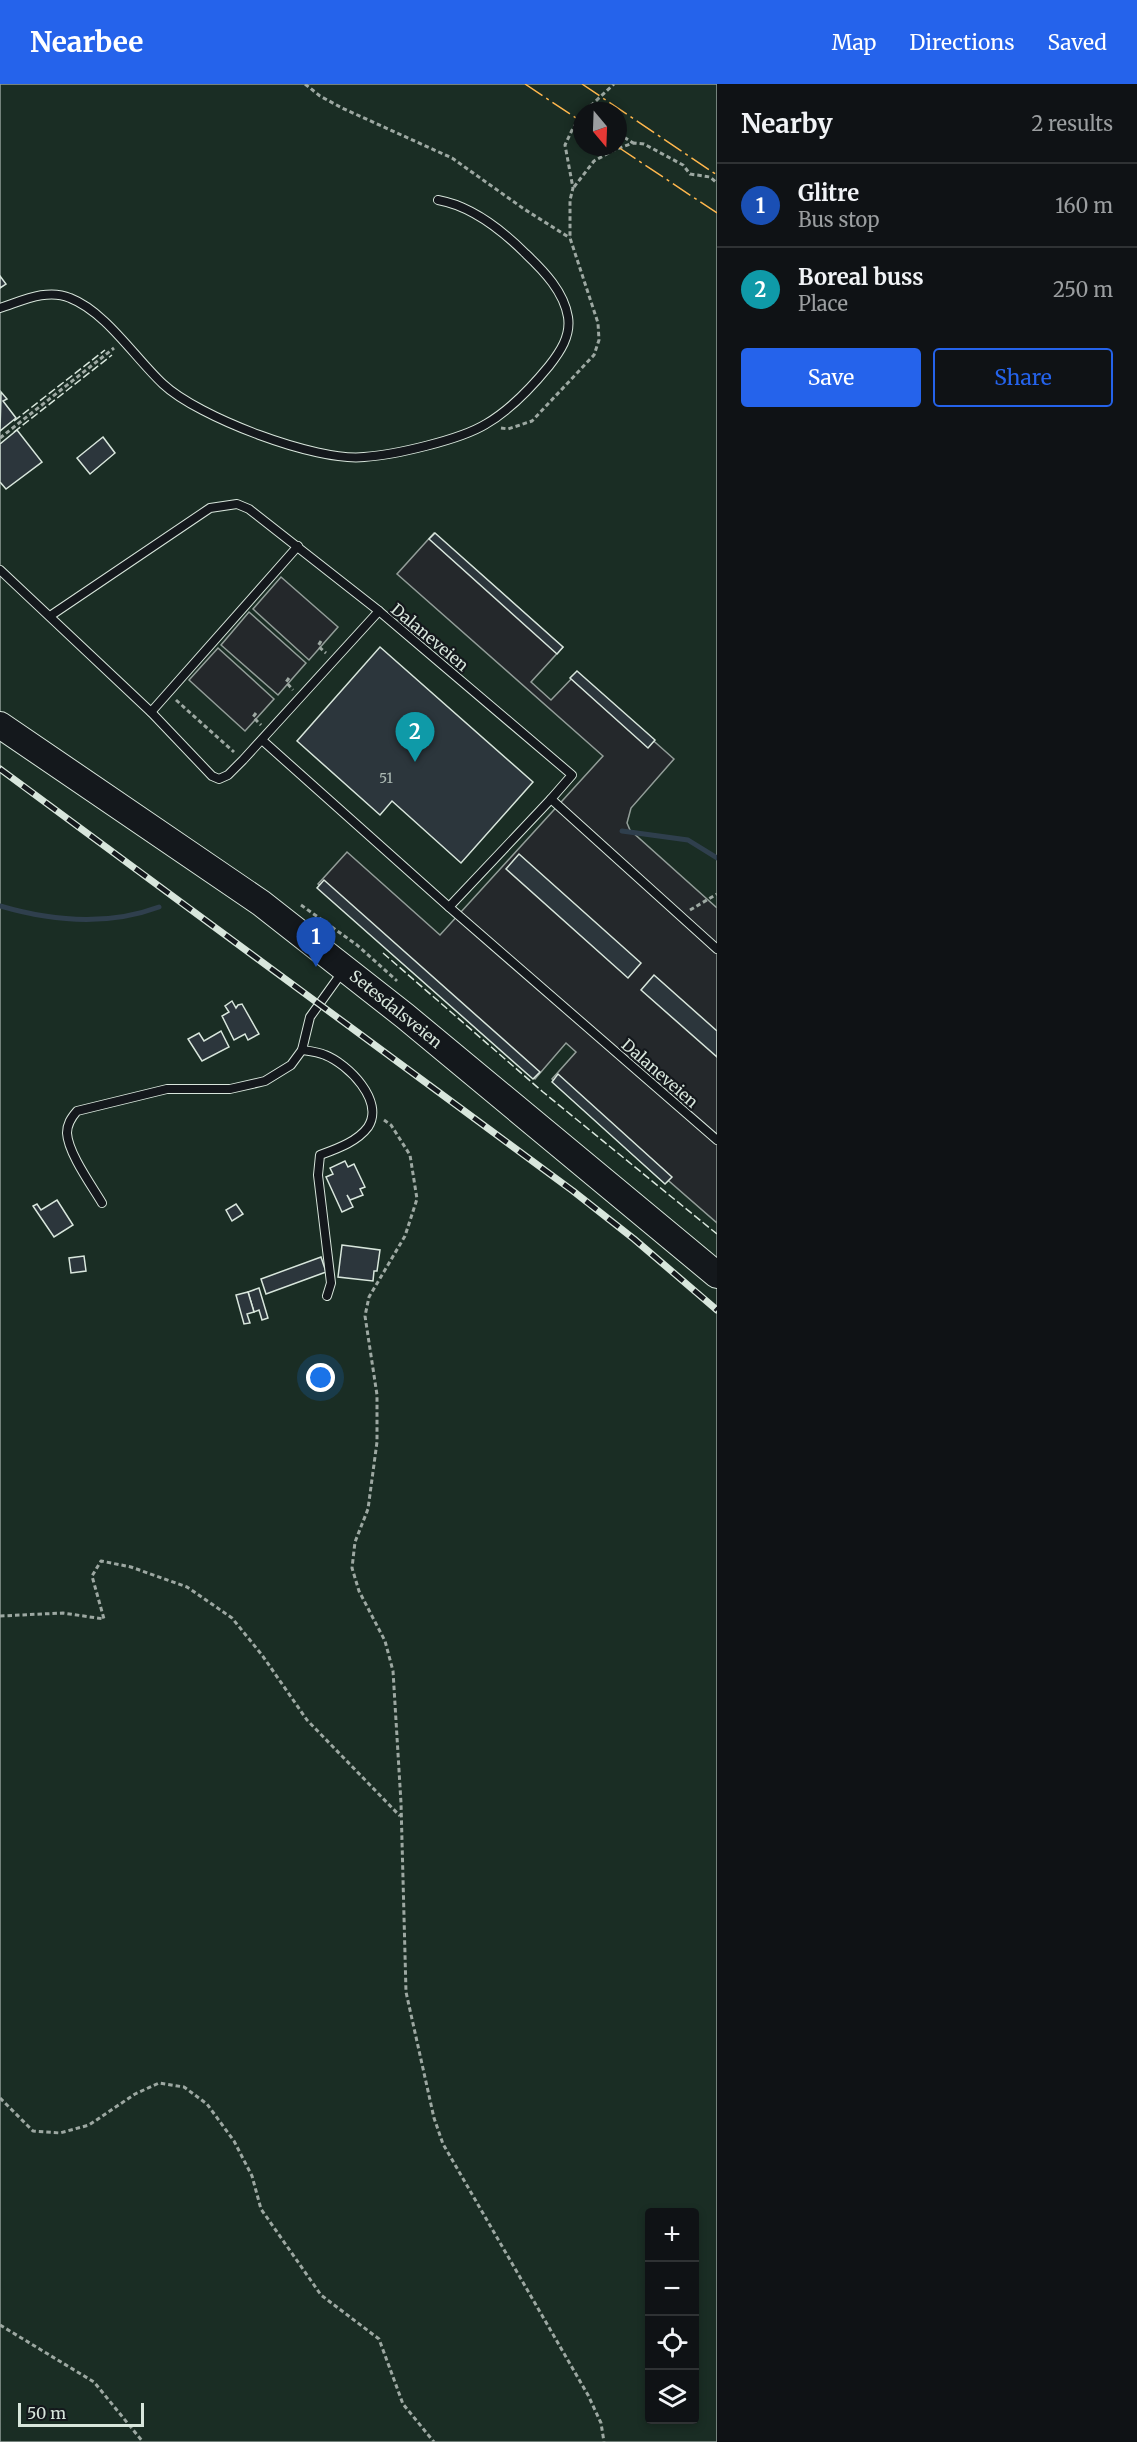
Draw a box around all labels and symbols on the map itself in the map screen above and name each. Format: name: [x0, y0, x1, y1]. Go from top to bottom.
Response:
north arrow: [573, 102, 627, 156]
street label: Dalaneveien: [387, 599, 473, 675]
pin: 2: [396, 712, 434, 762]
house number: 51: [379, 769, 393, 787]
pin: 1: [296, 918, 336, 967]
street label: Setesdalsveien: [346, 966, 446, 1053]
street label: Dalaneveien: [618, 1034, 703, 1112]
your location: [306, 1363, 335, 1392]
scale bar: [18, 2400, 144, 2428]

